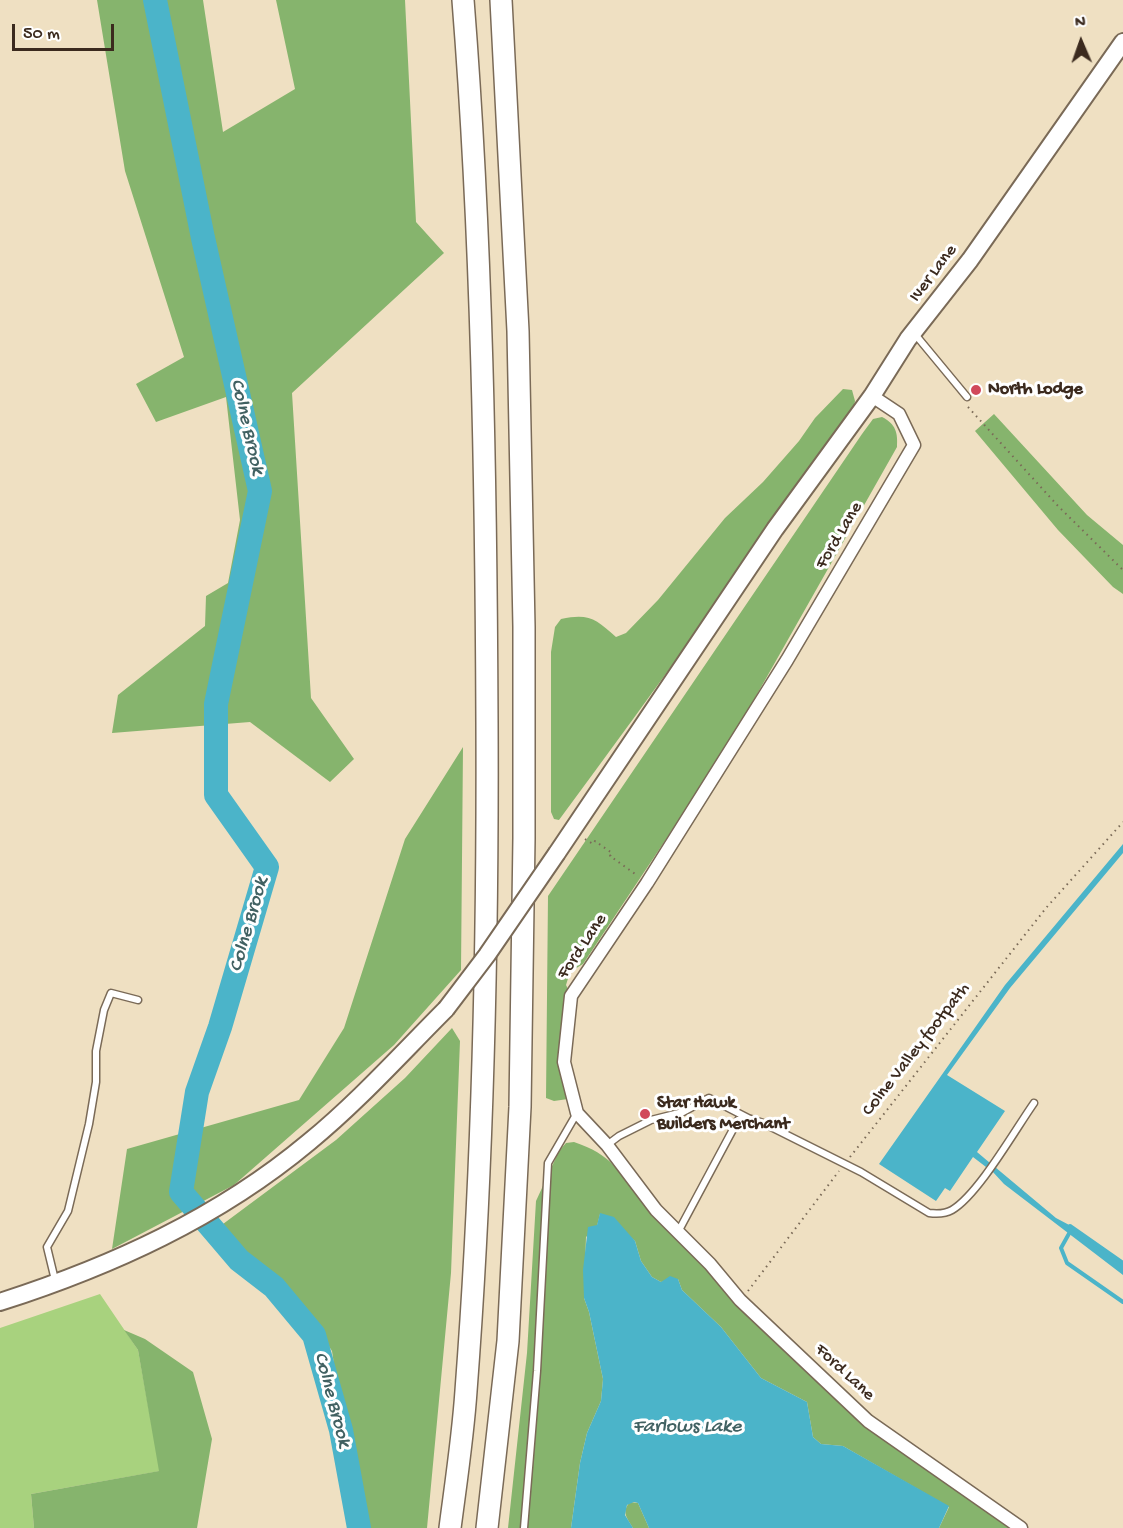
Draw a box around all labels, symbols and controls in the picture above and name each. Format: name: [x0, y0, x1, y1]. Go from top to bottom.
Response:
scale bar: [15, 12, 117, 50]
north arrow: [1051, 12, 1111, 72]
text: N: [1075, 14, 1086, 33]
text: 50 m: [23, 24, 60, 45]
street label: Iver Lane: [905, 241, 963, 307]
water label: Colne Brook: [223, 377, 269, 477]
place label: North Lodge: [988, 379, 1083, 401]
marker: North Lodge: [969, 383, 983, 397]
street label: Ford Lane: [812, 499, 868, 573]
water label: Colne Brook: [225, 875, 275, 975]
street label: Ford Lane: [553, 910, 613, 984]
street label: Colne Valley footpath: [858, 979, 976, 1121]
place label: Star Hawk Builders Merchant: [657, 1093, 789, 1136]
marker: Star Hawk Builders Merchant: [638, 1107, 652, 1121]
street label: Ford Lane: [810, 1340, 878, 1406]
water label: Colne Brook: [307, 1350, 355, 1450]
water label: Farlows Lake: [633, 1416, 741, 1440]

